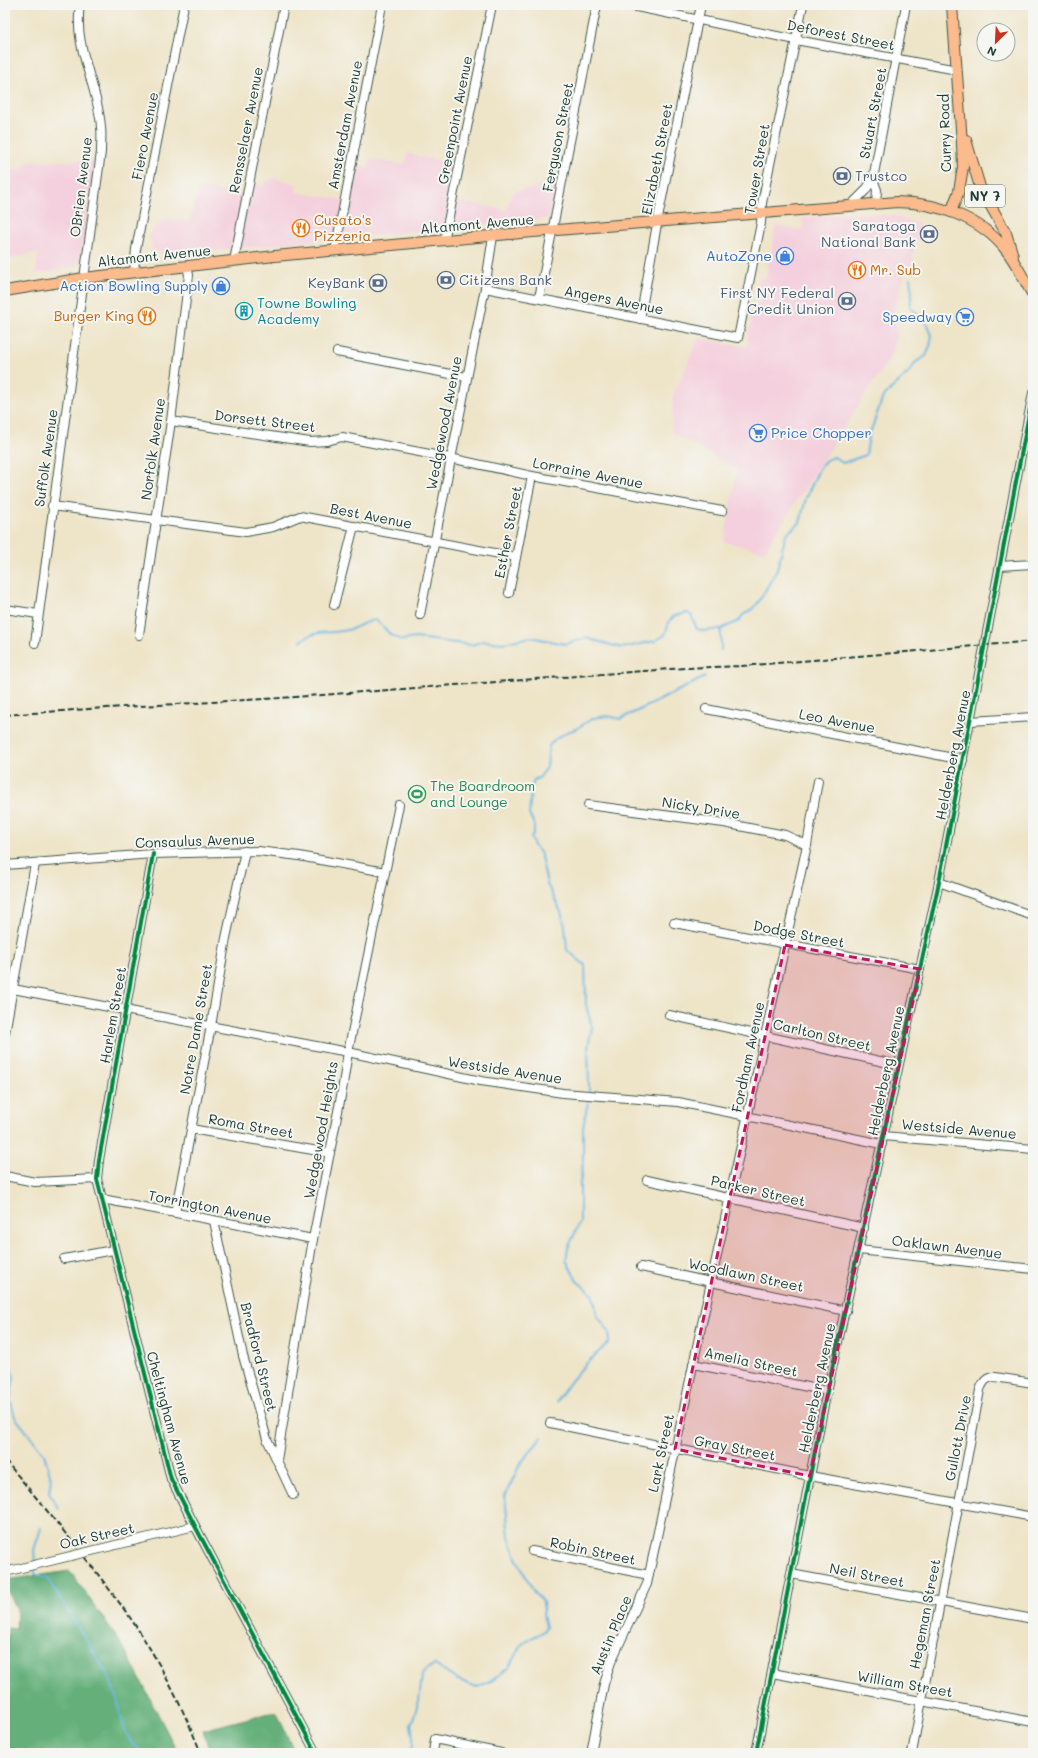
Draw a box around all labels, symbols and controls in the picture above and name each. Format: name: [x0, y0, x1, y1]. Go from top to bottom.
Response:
street label: Deforest Street: [785, 15, 897, 54]
north arrow: [976, 22, 1016, 62]
text: N: [985, 43, 999, 60]
street label: Greenpoint Avenue: [433, 54, 476, 186]
street label: Amsterdam Avenue: [323, 59, 366, 191]
street label: Rensselaer Avenue: [224, 65, 267, 195]
street label: Stuart Street: [854, 66, 891, 160]
street label: Ferguson Street: [538, 81, 577, 193]
street label: Fiero Avenue: [127, 90, 162, 181]
street label: Curry Road: [934, 93, 955, 173]
street label: Elizabeth Street: [636, 102, 677, 216]
street label: Tower Street: [739, 122, 774, 216]
street label: OBrien Avenue: [65, 136, 96, 238]
bank icon: Trustco: [832, 166, 852, 186]
place label: Trustco: [855, 166, 907, 185]
road number: NY 7: [965, 185, 1005, 207]
street label: Altamont Avenue: [419, 209, 535, 238]
place label: Cusato's Pizzeria: [314, 210, 372, 245]
place label: Saratoga National Bank: [821, 216, 916, 251]
restaurant icon: Cusato's Pizzeria: [291, 218, 311, 238]
bank icon: Saratoga National Bank: [919, 224, 939, 244]
street label: Altamont Avenue: [96, 240, 212, 271]
place label: AutoZone: [706, 246, 772, 265]
shop icon: AutoZone: [775, 246, 795, 266]
restaurant icon: Mr. Sub: [847, 260, 867, 280]
place label: Mr. Sub: [870, 260, 921, 279]
bank icon: Citizens Bank: [436, 270, 456, 290]
place label: Citizens Bank: [459, 270, 552, 289]
place label: KeyBank: [308, 273, 365, 292]
bank icon: KeyBank: [368, 273, 388, 293]
place label: Action Bowling Supply: [59, 276, 208, 295]
shop icon: Action Bowling Supply: [211, 276, 231, 296]
street label: Angers Avenue: [563, 281, 665, 318]
place label: First NY Federal Credit Union: [720, 283, 834, 318]
bank icon: First NY Federal Credit Union: [837, 291, 857, 311]
place label: Towne Bowling Academy: [257, 293, 356, 328]
building icon: Towne Bowling Academy: [234, 301, 254, 321]
place label: Burger King: [54, 306, 134, 325]
restaurant icon: Burger King: [137, 306, 157, 326]
place label: Speedway: [882, 307, 952, 326]
supermarket icon: Speedway: [955, 307, 975, 327]
street label: Wedgewood Avenue: [421, 354, 466, 491]
street label: Norfolk Avenue: [136, 396, 169, 501]
street label: Dorsett Street: [213, 405, 317, 436]
street label: Suffolk Avenue: [29, 408, 62, 508]
supermarket icon: Price Chopper: [748, 423, 768, 443]
place label: Price Chopper: [771, 423, 871, 442]
street label: Lorraine Avenue: [531, 452, 645, 493]
street label: Esther Street: [489, 484, 526, 580]
street label: Best Avenue: [328, 498, 414, 533]
street label: Helderberg Avenue: [931, 688, 974, 822]
street label: Leo Avenue: [797, 704, 877, 737]
place label: The Boardroom and Lounge: [430, 776, 535, 811]
sports icon: The Boardroom and Lounge: [407, 784, 427, 804]
street label: Nicky Drive: [661, 792, 742, 823]
street label: Consaulus Avenue: [135, 829, 255, 852]
street label: Dodge Street: [752, 915, 846, 952]
street label: Notre Dame Street: [175, 962, 216, 1096]
street label: Harlem Street: [95, 965, 130, 1065]
street label: Fordham Avenue: [726, 1000, 769, 1114]
street label: Helderberg Avenue: [862, 1004, 909, 1138]
street label: Carlton Street: [771, 1014, 873, 1055]
street label: Westside Avenue: [447, 1051, 564, 1088]
street label: Wedgewood Heights: [299, 1060, 342, 1200]
street label: Roma Street: [207, 1109, 295, 1142]
street label: Westside Avenue: [901, 1114, 1017, 1143]
street label: Parker Street: [709, 1170, 807, 1211]
street label: Torrington Avenue: [147, 1185, 273, 1228]
street label: Oaklawn Avenue: [891, 1230, 1003, 1263]
street label: Woodlawn Street: [687, 1253, 806, 1296]
street label: Bradford Street: [237, 1300, 282, 1414]
street label: Helderberg Avenue: [793, 1321, 840, 1455]
street label: Amelia Street: [703, 1342, 800, 1381]
street label: Cheltingham Avenue: [143, 1349, 196, 1487]
street label: Gullott Drive: [940, 1393, 975, 1483]
street label: Lark Street: [643, 1412, 678, 1494]
street label: Gray Street: [693, 1430, 777, 1465]
street label: Oak Street: [58, 1518, 136, 1553]
street label: Robin Street: [548, 1532, 638, 1569]
street label: Hegeman Street: [904, 1557, 945, 1671]
street label: Neil Street: [828, 1558, 906, 1591]
street label: Austin Place: [585, 1592, 636, 1677]
street label: William Street: [856, 1666, 954, 1701]

